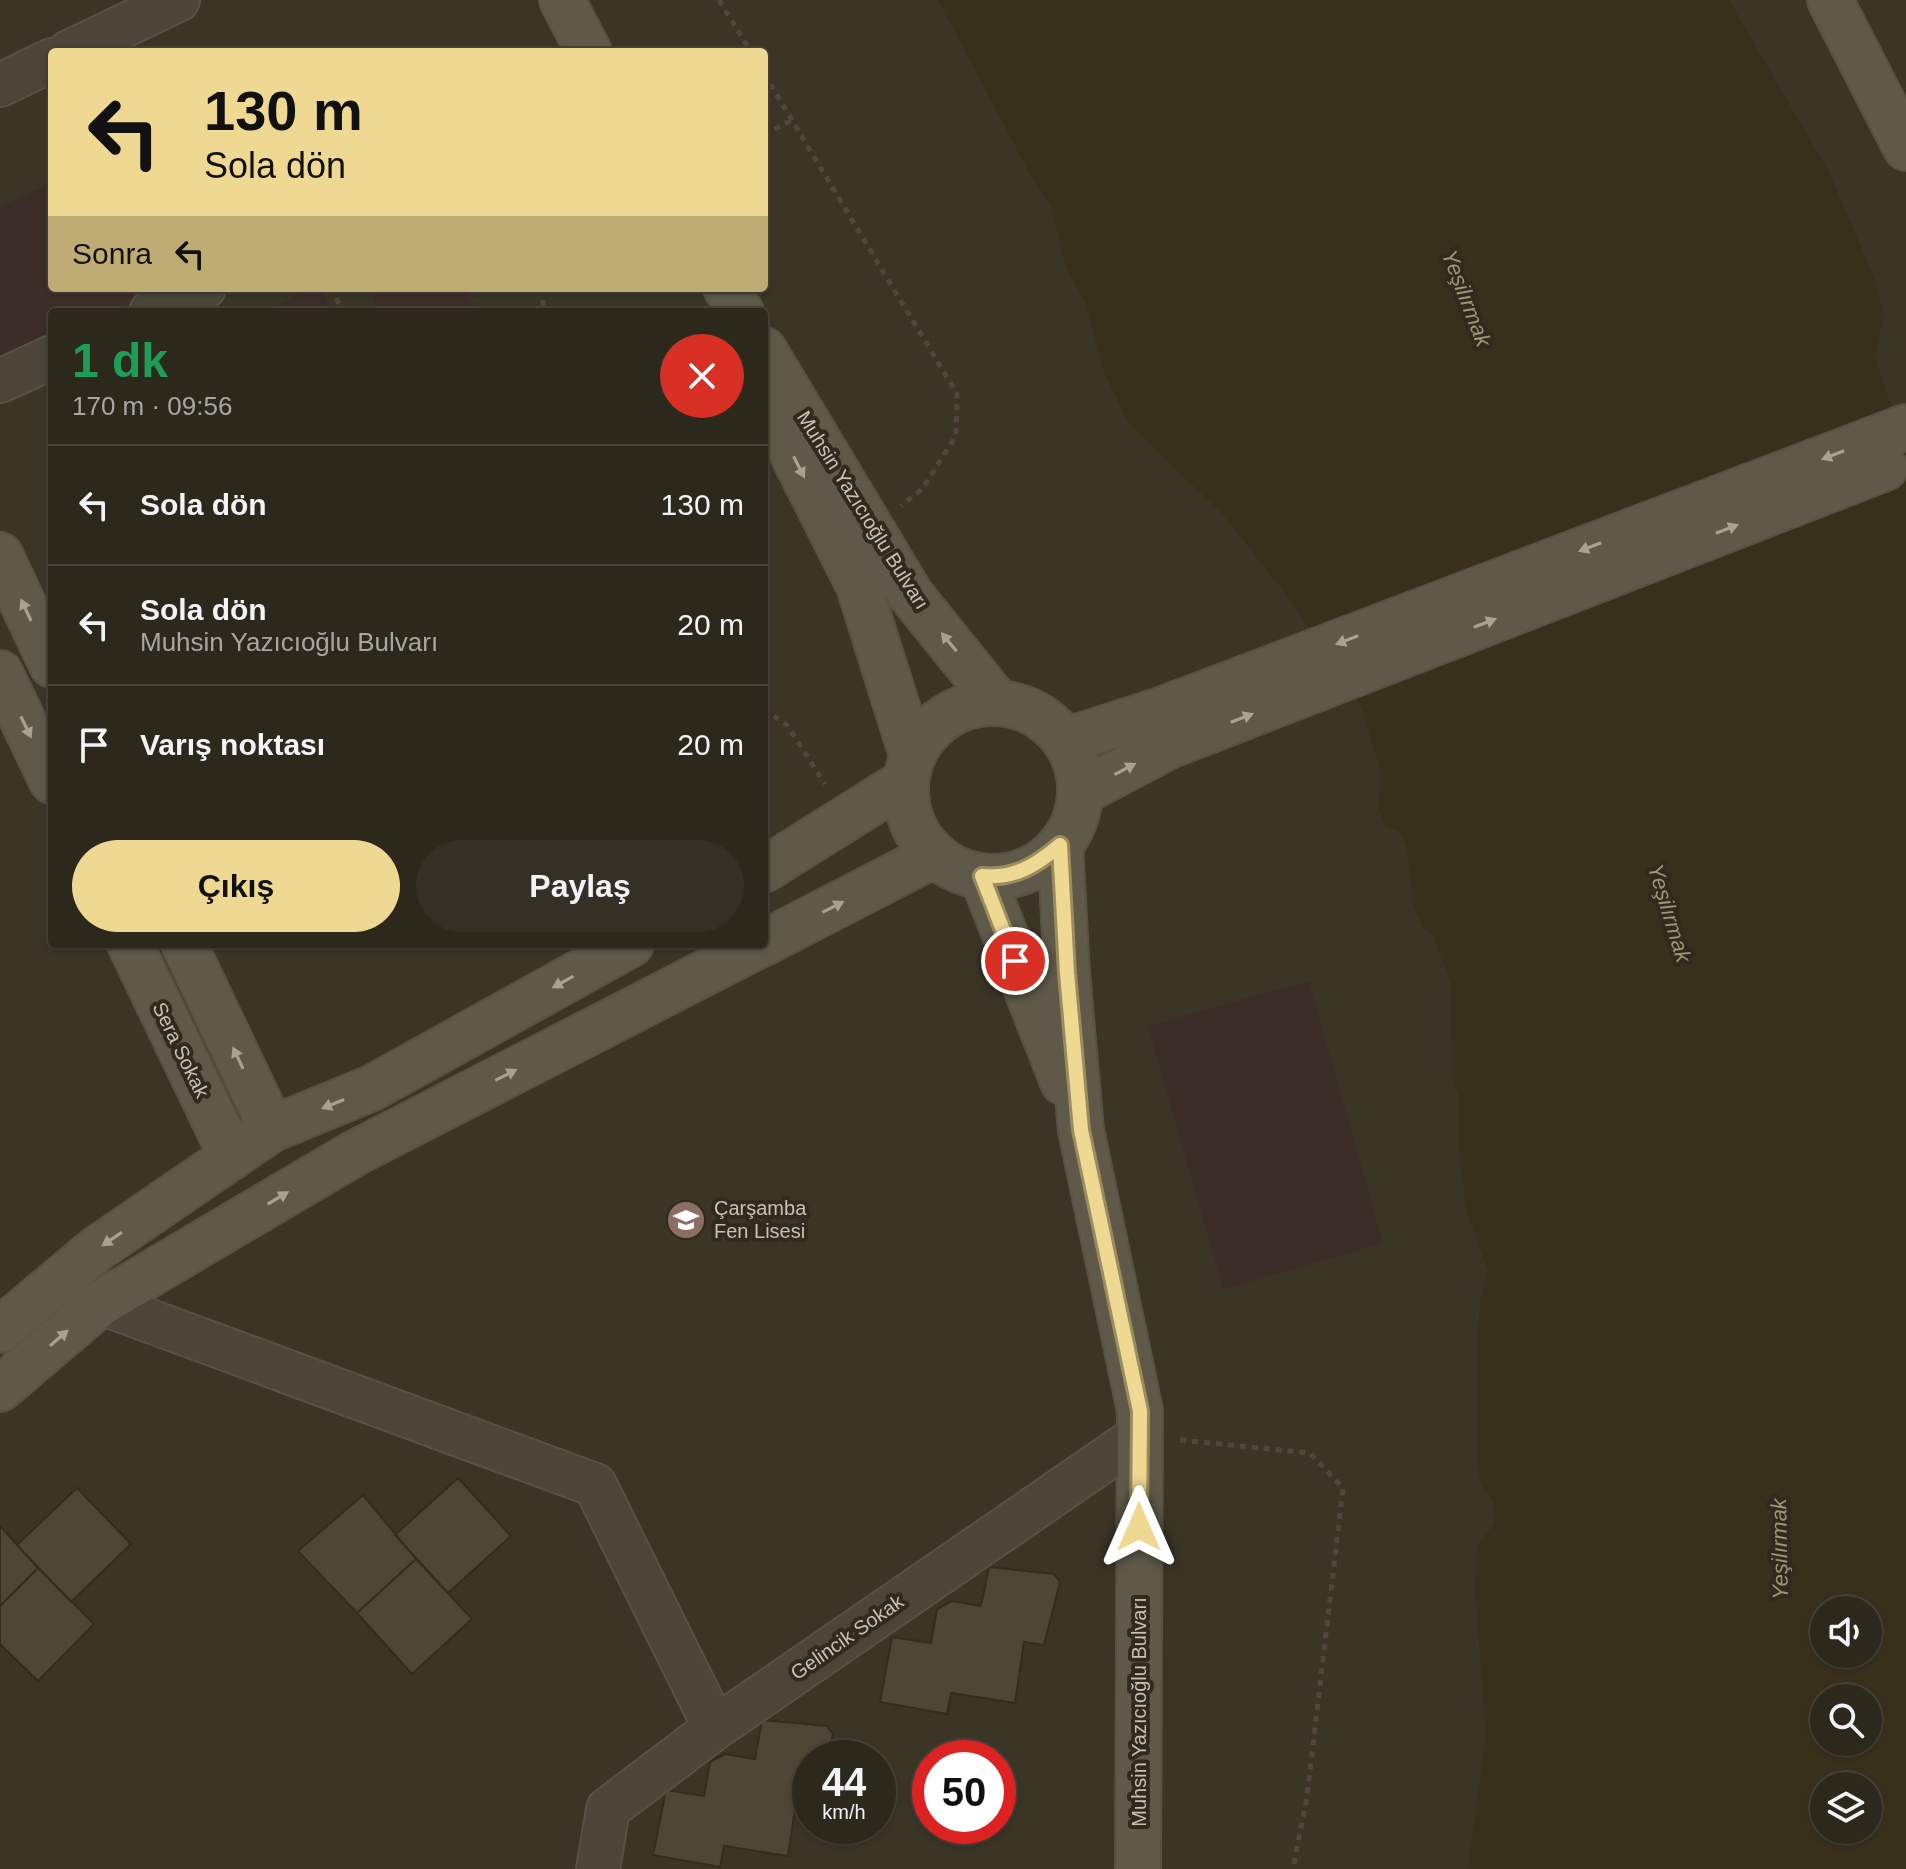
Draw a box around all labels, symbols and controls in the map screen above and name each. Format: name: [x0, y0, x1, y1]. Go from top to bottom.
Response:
text: 130 m: [204, 79, 363, 142]
icon: left: [72, 80, 176, 184]
text: Sola dön: [204, 145, 346, 186]
icon: left: [168, 232, 212, 276]
text: Sonra: [72, 237, 152, 270]
water label: Yeşilırmak: [1437, 246, 1497, 351]
text: 1 dk: [72, 334, 168, 387]
button: close: [660, 334, 744, 418]
text: 170 m · 09:56: [72, 391, 232, 421]
street label: Muhsin Yazıcıoğlu Bulvarı: [793, 407, 933, 613]
one-way arrow: [1821, 449, 1845, 462]
one-way arrow: [792, 456, 806, 479]
icon: left: [72, 483, 116, 527]
text: Sola dön: [140, 488, 267, 521]
text: 130 m: [661, 488, 744, 521]
one-way arrow: [1715, 522, 1739, 535]
one-way arrow: [1578, 541, 1602, 554]
text: Sola dön: [140, 593, 267, 626]
one-way arrow: [19, 598, 33, 621]
icon: left: [72, 603, 116, 647]
text: 20 m: [677, 608, 744, 641]
one-way arrow: [1473, 617, 1497, 630]
text: Muhsin Yazıcıoğlu Bulvarı: [140, 627, 438, 657]
one-way arrow: [942, 632, 958, 652]
one-way arrow: [1335, 634, 1359, 647]
one-way arrow: [1230, 711, 1254, 724]
one-way arrow: [19, 716, 33, 739]
icon: arrive: [72, 723, 116, 767]
text: Varış noktası: [140, 728, 325, 761]
text: 20 m: [677, 728, 744, 761]
one-way arrow: [1113, 763, 1136, 776]
button: Çıkış: [72, 840, 400, 932]
button: Paylaş: [416, 840, 744, 932]
water label: Yeşilırmak: [1643, 861, 1697, 966]
one-way arrow: [822, 900, 845, 914]
pin: [981, 927, 1049, 995]
icon: arrive: [993, 939, 1037, 983]
one-way arrow: [551, 975, 574, 989]
street label: Sera Sokak: [148, 999, 214, 1102]
one-way arrow: [231, 1047, 245, 1070]
one-way arrow: [495, 1068, 518, 1082]
one-way arrow: [321, 1097, 345, 1110]
one-way arrow: [267, 1192, 289, 1206]
place label: Çarşamba Fen Lisesi: [714, 1197, 807, 1242]
school or university icon: Çarşamba Fen Lisesi: [665, 1199, 707, 1241]
one-way arrow: [102, 1231, 123, 1246]
one-way arrow: [49, 1330, 69, 1347]
position arrow: [1097, 1485, 1181, 1569]
water label: Yeşilırmak: [1766, 1497, 1793, 1600]
street label: Gelincik Sokak: [787, 1589, 908, 1684]
map controls: [1810, 1596, 1882, 1844]
button: sound: [1810, 1596, 1882, 1668]
street label: Muhsin Yazıcıoğlu Bulvarı: [1128, 1597, 1150, 1827]
button: search: [1810, 1684, 1882, 1756]
speed limit sign: 50: [912, 1740, 1016, 1844]
text: 44: [822, 1760, 866, 1804]
button: layers: [1810, 1772, 1882, 1844]
text: km/h: [822, 1801, 866, 1823]

